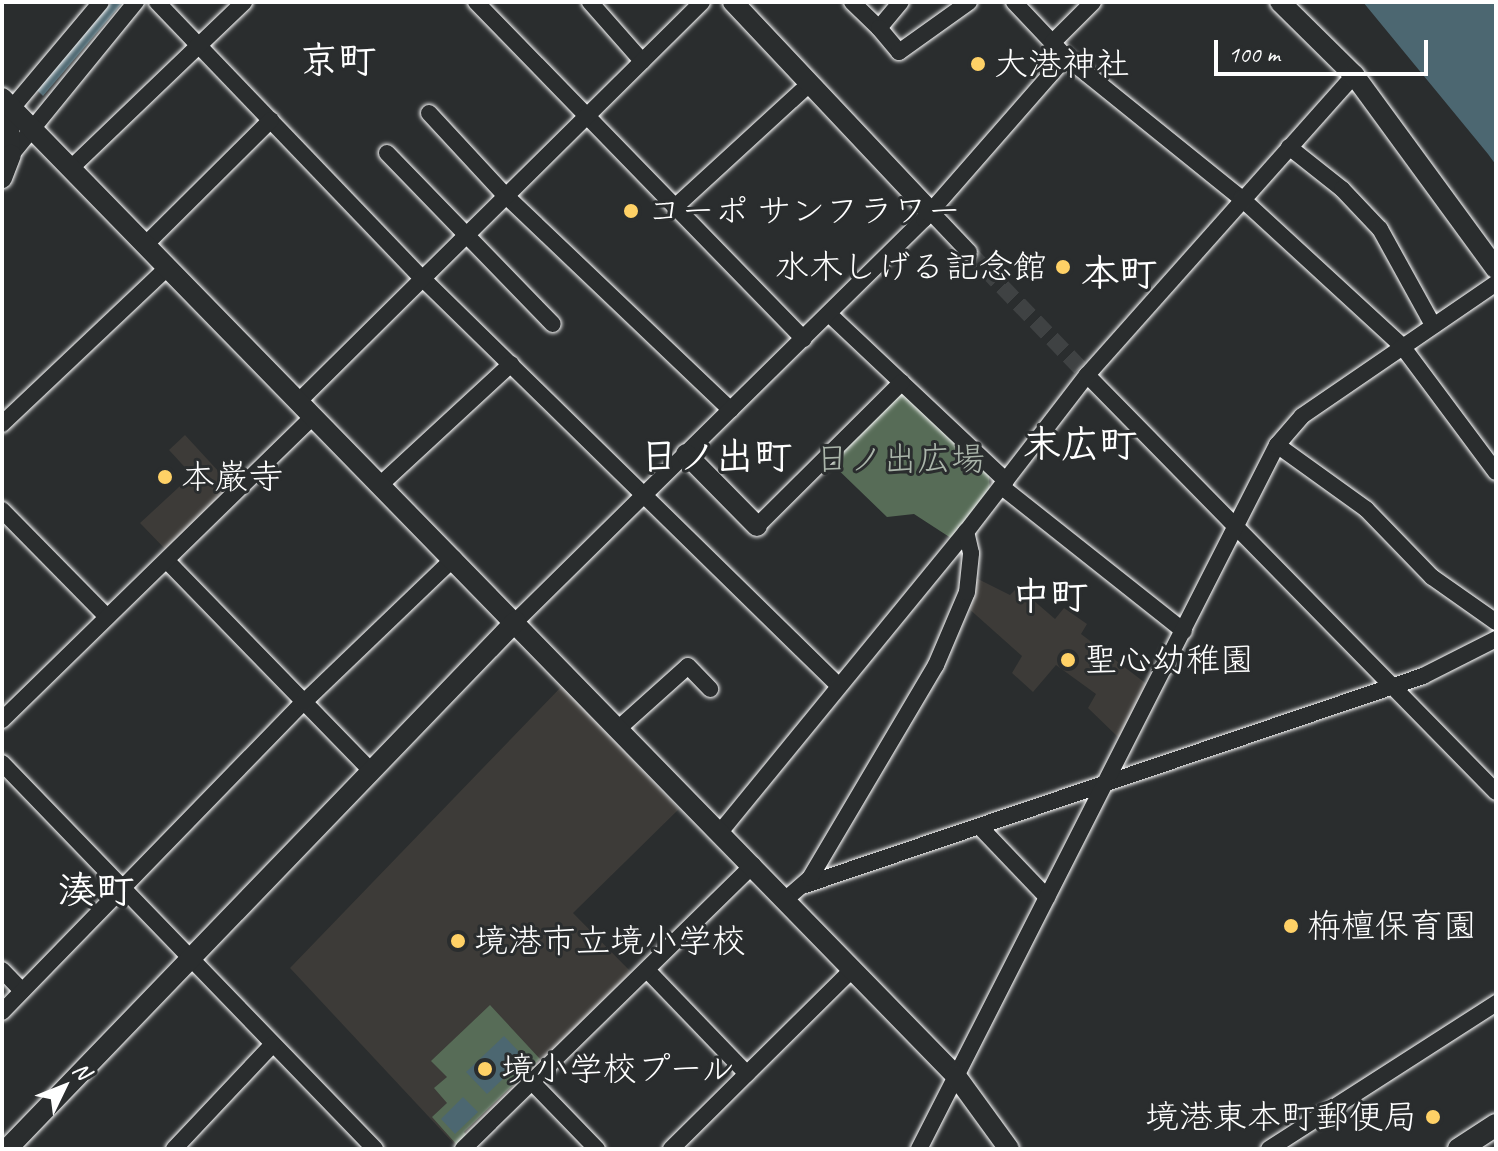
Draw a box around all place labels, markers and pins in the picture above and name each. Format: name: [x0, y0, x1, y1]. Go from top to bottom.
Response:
place label: 大港神社: [994, 44, 1130, 84]
marker: 大港神社: [969, 55, 987, 73]
place label: コーポ サンフラワー: [647, 191, 961, 231]
marker: コーポ サンフラワー: [622, 202, 640, 220]
place label: 水木しげる記念館: [775, 247, 1047, 287]
marker: 水木しげる記念館: [1054, 258, 1072, 276]
place label: 本巌寺: [181, 457, 283, 497]
marker: 本巌寺: [156, 468, 174, 486]
place label: 聖心幼稚園: [1084, 640, 1254, 680]
marker: 聖心幼稚園: [1059, 651, 1077, 669]
place label: 栴檀保育園: [1307, 906, 1477, 946]
marker: 栴檀保育園: [1282, 917, 1300, 935]
place label: 境港市立境小学校: [474, 921, 746, 961]
marker: 境港市立境小学校: [449, 932, 467, 950]
place label: 境小学校プール: [501, 1049, 737, 1089]
marker: 境小学校プール: [476, 1060, 494, 1078]
place label: 境港東本町郵便局: [1145, 1097, 1417, 1137]
marker: 境港東本町郵便局: [1424, 1108, 1442, 1126]

